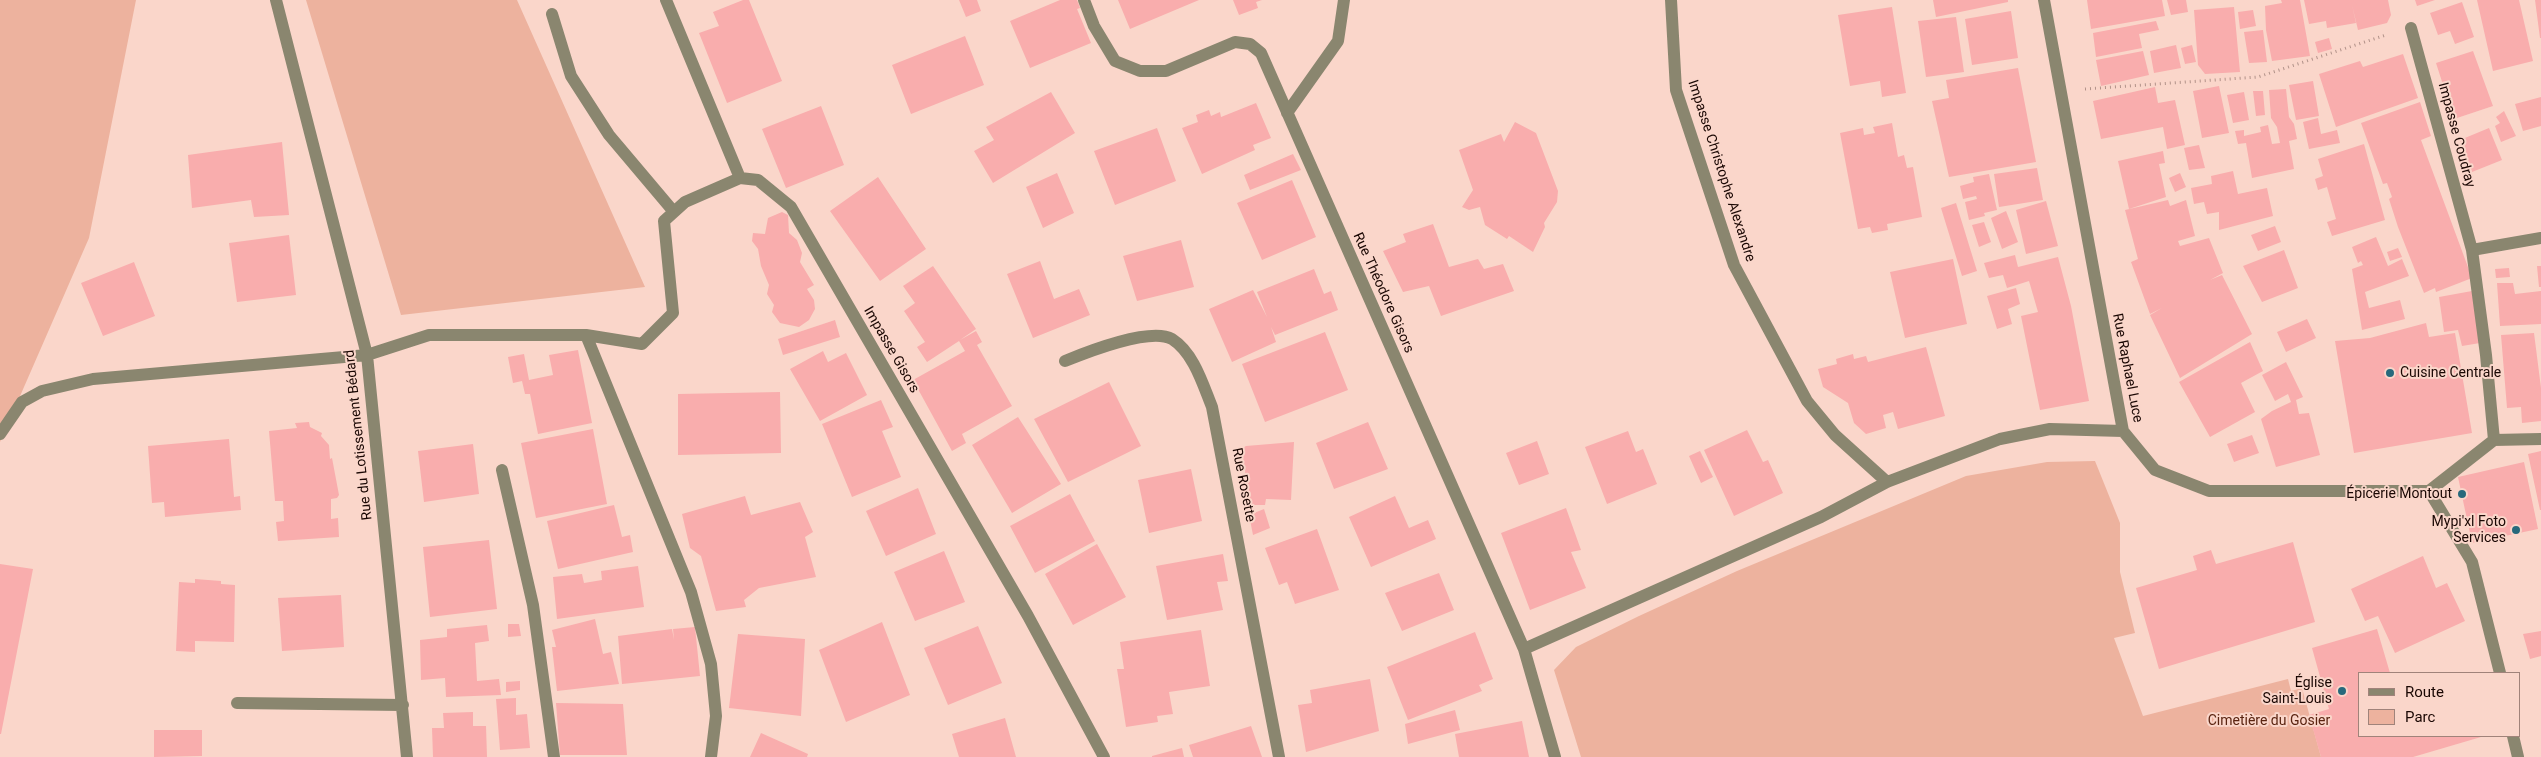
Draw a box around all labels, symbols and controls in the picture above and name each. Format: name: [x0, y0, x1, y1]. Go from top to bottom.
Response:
street label: Impasse Christophe Alexandre: [1684, 78, 1758, 264]
street label: Impasse Coudray: [2434, 81, 2478, 189]
street label: Rue Théodore Gisors: [1349, 230, 1417, 356]
street label: Impasse Gisors: [859, 304, 923, 396]
street label: Rue Raphael Luce: [2108, 312, 2146, 424]
street label: Rue du Lotissement Bédard: [342, 349, 376, 521]
place label: Cuisine Centrale: [2400, 365, 2501, 381]
marker: Cuisine Centrale: [2384, 367, 2396, 379]
street label: Rue Rosette: [1228, 447, 1258, 523]
place label: Épicerie Montout: [2346, 486, 2452, 502]
marker: Épicerie Montout: [2456, 488, 2468, 500]
place label: Mypi'xl Foto Services: [2432, 514, 2506, 546]
marker: Mypi'xl Foto Services: [2510, 524, 2522, 536]
legend: [2358, 672, 2521, 737]
place label: Église Saint-Louis: [2263, 675, 2332, 708]
text: Route: [2405, 683, 2444, 701]
marker: Église Saint-Louis: [2336, 685, 2348, 697]
text: Parc: [2405, 708, 2435, 726]
park label: Cimetière du Gosier: [2208, 713, 2330, 729]

